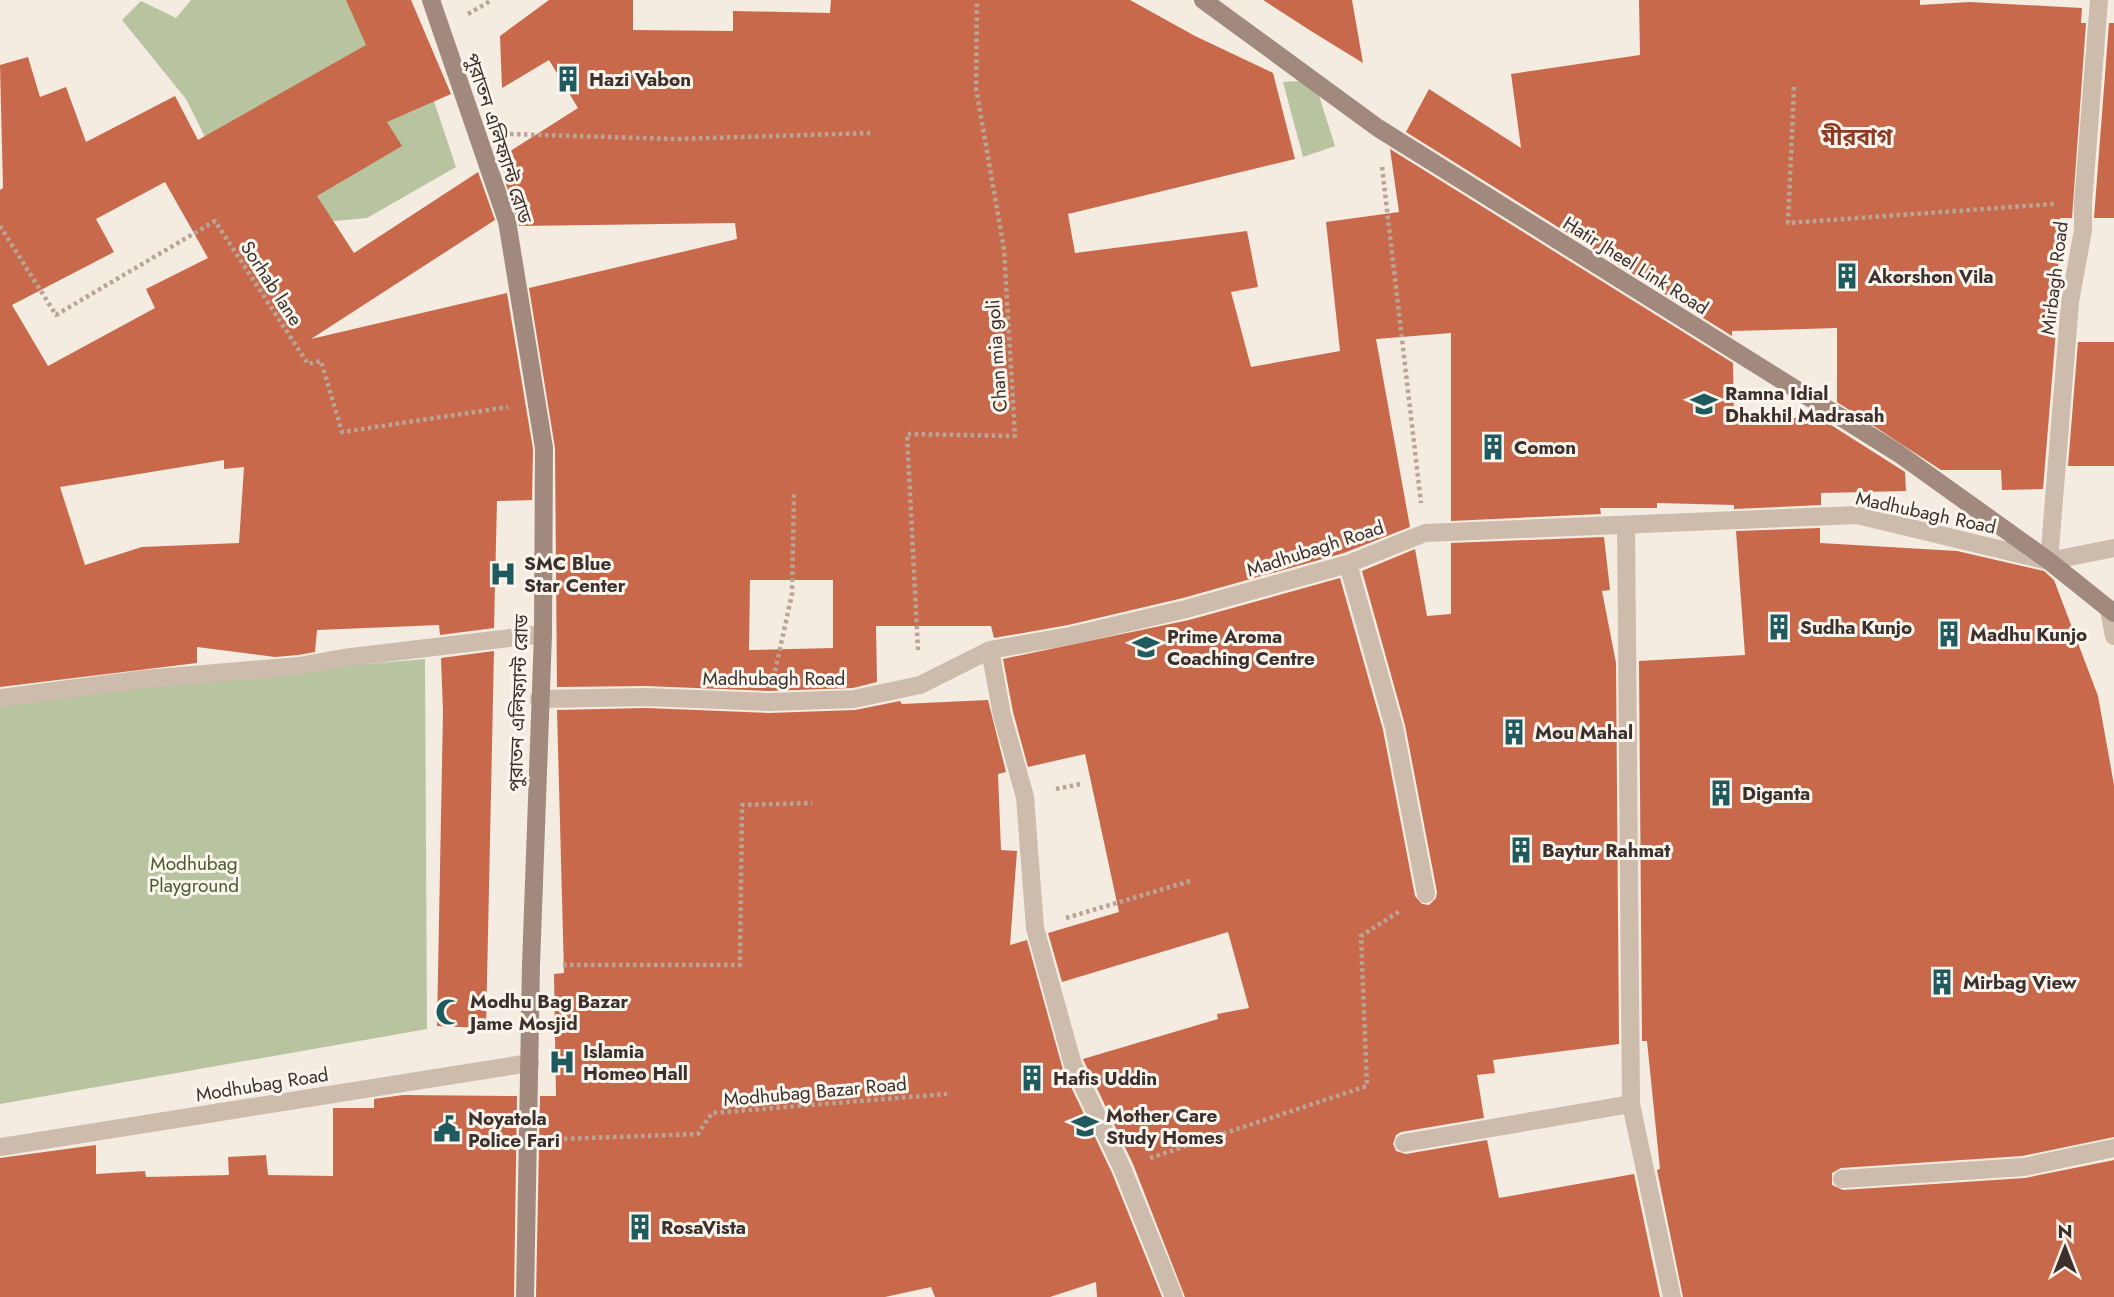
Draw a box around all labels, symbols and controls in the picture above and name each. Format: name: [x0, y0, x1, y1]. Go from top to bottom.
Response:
street label: পুরাতন এলিফ্যান্ট রোড: [458, 49, 539, 227]
building icon: Hazi Vabon: [553, 64, 583, 94]
place label: Hazi Vabon: [589, 66, 691, 93]
district label: মীরবাগ: [1821, 120, 1894, 154]
street label: Hatir Jheel Link Road: [1558, 210, 1714, 321]
street label: Mirbagh Road: [2034, 220, 2075, 336]
street label: Sorhab lane: [234, 236, 309, 331]
building icon: Akorshon Vila: [1832, 261, 1862, 291]
place label: Akorshon Vila: [1867, 263, 1994, 290]
street label: Chan mia goli: [979, 299, 1014, 413]
place label: Ramna Idial Dhakhil Madrasah: [1725, 380, 1885, 429]
school or university icon: Ramna Idial Dhakhil Madrasah: [1689, 389, 1719, 419]
building icon: Comon: [1478, 432, 1508, 462]
place label: Comon: [1514, 434, 1576, 461]
street label: Madhubagh Road: [1853, 484, 1999, 541]
street label: Madhubagh Road: [1243, 514, 1387, 583]
place label: SMC Blue Star Center: [524, 550, 626, 599]
hospital icon: SMC Blue Star Center: [488, 559, 518, 589]
building icon: Sudha Kunjo: [1764, 612, 1794, 642]
street label: পুরাতন এলিফ্যান্ট রোড: [502, 613, 535, 792]
place label: Sudha Kunjo: [1800, 614, 1912, 641]
building icon: Madhu Kunjo: [1934, 619, 1964, 649]
place label: Madhu Kunjo: [1970, 621, 2087, 648]
place label: Prime Aroma Coaching Centre: [1167, 623, 1315, 672]
school or university icon: Prime Aroma Coaching Centre: [1131, 632, 1161, 662]
street label: Madhubagh Road: [703, 665, 845, 692]
building icon: Mou Mahal: [1499, 717, 1529, 747]
place label: Mou Mahal: [1535, 719, 1633, 746]
building icon: Diganta: [1706, 778, 1736, 808]
place label: Diganta: [1742, 780, 1810, 807]
building icon: Baytur Rahmat: [1506, 835, 1536, 865]
place label: Baytur Rahmat: [1542, 837, 1670, 864]
park label: Modhubag Playground: [149, 850, 239, 899]
building icon: Mirbag View: [1927, 967, 1957, 997]
place label: Mirbag View: [1963, 969, 2077, 996]
place label: Modhu Bag Bazar Jame Mosjid: [466, 988, 628, 1037]
mosque icon: Modhu Bag Bazar Jame Mosjid: [434, 997, 464, 1027]
place label: Islamia Homeo Hall: [583, 1038, 688, 1087]
hospital icon: Islamia Homeo Hall: [547, 1047, 577, 1077]
street label: Modhubag Road: [194, 1061, 330, 1108]
building icon: Hafis Uddin: [1017, 1063, 1047, 1093]
place label: Hafis Uddin: [1053, 1065, 1157, 1092]
street label: Modhubag Bazar Road: [722, 1070, 908, 1113]
place label: Mother Care Study Homes: [1106, 1102, 1224, 1151]
place label: Noyatola Police Fari: [468, 1105, 560, 1154]
school or university icon: Mother Care Study Homes: [1070, 1111, 1100, 1141]
public building icon: Noyatola Police Fari: [432, 1114, 462, 1144]
building icon: RosaVista: [625, 1212, 655, 1242]
north arrow: [2030, 1213, 2100, 1283]
place label: RosaVista: [661, 1214, 746, 1241]
text: N: [2057, 1218, 2073, 1245]

